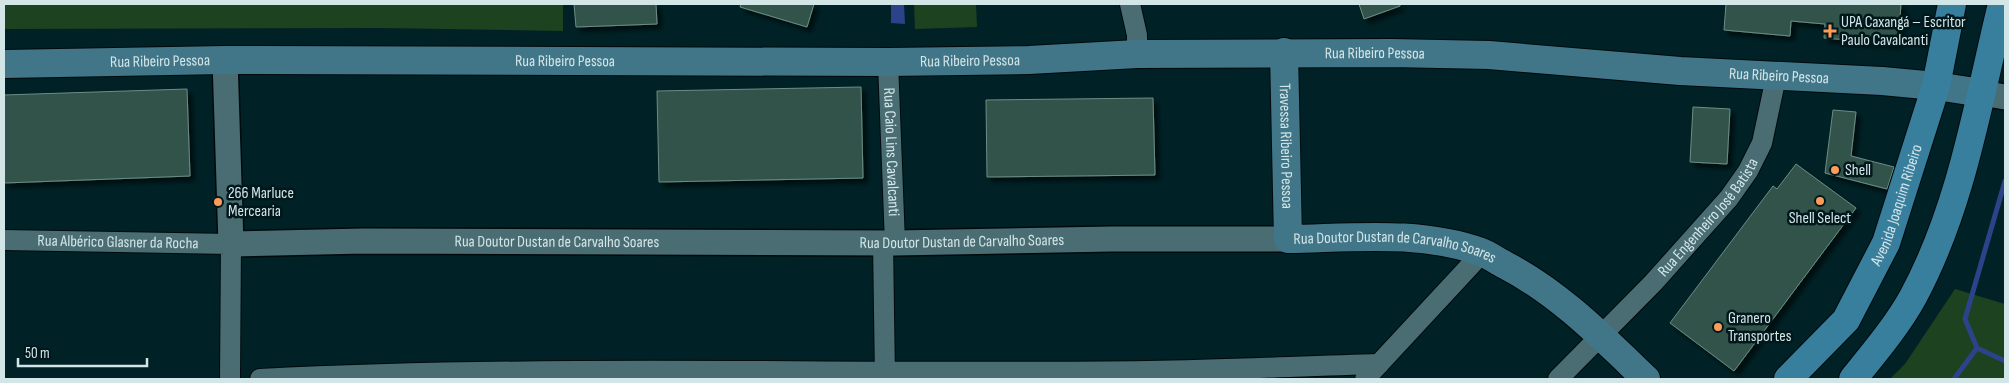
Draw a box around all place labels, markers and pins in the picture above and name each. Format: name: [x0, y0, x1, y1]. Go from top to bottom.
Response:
place label: UPA Caxangá – Escritor Paulo Cavalcanti: [1841, 13, 1966, 50]
marker: UPA Caxangá – Escritor Paulo Cavalcanti: [1823, 24, 1837, 38]
place label: Shell: [1845, 161, 1871, 180]
marker: Shell: [1829, 164, 1841, 176]
place label: 266 Marluce Mercearia: [228, 184, 294, 221]
marker: Shell Select: [1814, 195, 1826, 207]
marker: 266 Marluce Mercearia: [212, 196, 224, 208]
place label: Shell Select: [1789, 209, 1851, 228]
place label: Granero Transportes: [1728, 309, 1792, 346]
marker: Granero Transportes: [1712, 321, 1724, 333]

